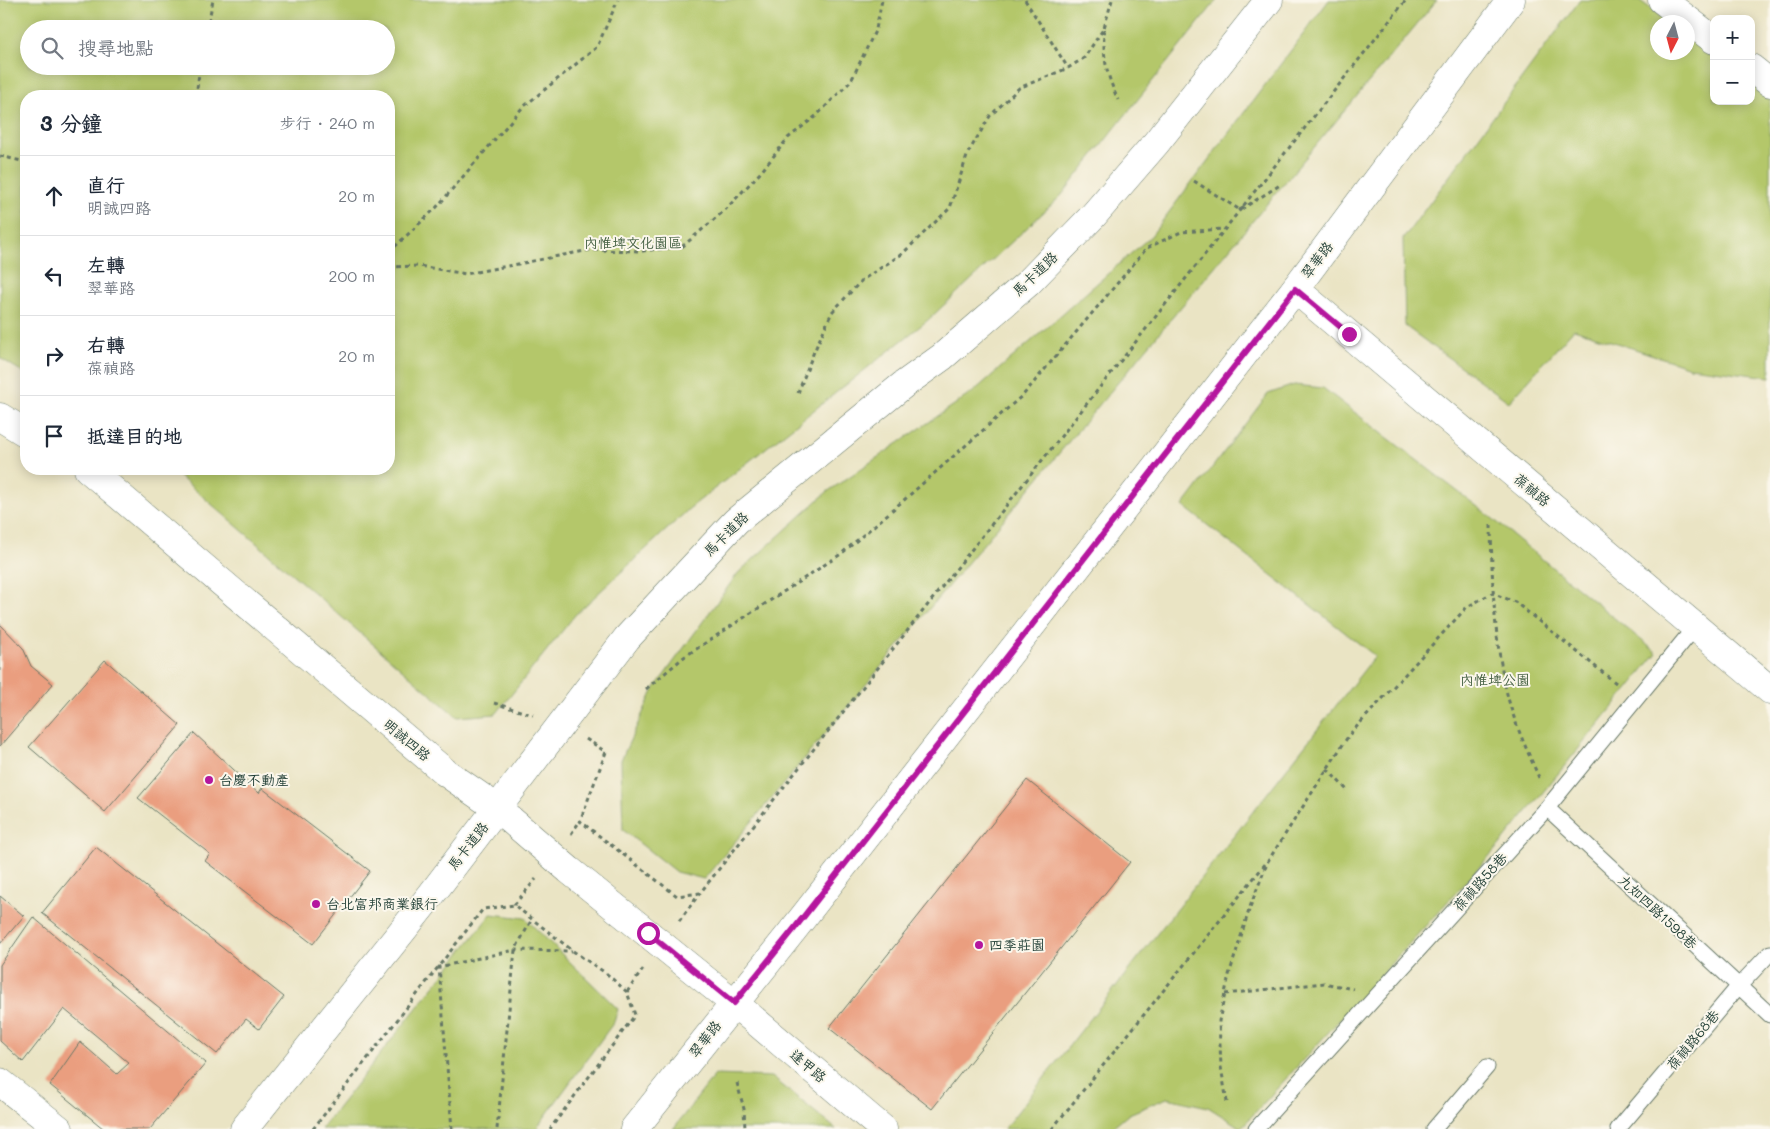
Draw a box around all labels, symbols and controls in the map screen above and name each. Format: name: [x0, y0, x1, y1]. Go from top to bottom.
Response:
north arrow: [1650, 15, 1695, 60]
map controls: [1710, 15, 1755, 105]
button: +: [1710, 15, 1755, 60]
search box: [20, 20, 395, 75]
icon: search: [38, 34, 66, 62]
text: 搜尋地點: [78, 35, 154, 60]
button: −: [1710, 60, 1755, 105]
text: 3 分鐘: [40, 109, 102, 136]
text: 步行 · 240 m: [280, 112, 375, 133]
text: 直行: [87, 172, 125, 197]
icon: ahead: [40, 182, 68, 210]
text: 20 m: [338, 185, 375, 206]
text: 明誠四路: [87, 197, 151, 218]
park label: 內惟埤文化園區: [584, 233, 682, 252]
street label: 翠華路: [1296, 237, 1337, 282]
street label: 馬卡道路: [1008, 247, 1061, 300]
text: 左轉: [87, 252, 125, 277]
icon: left: [40, 262, 68, 290]
text: 200 m: [328, 265, 375, 286]
text: 翠華路: [87, 277, 135, 298]
route end: [1338, 323, 1361, 346]
text: 右轉: [87, 332, 125, 357]
icon: right: [40, 342, 68, 370]
text: 20 m: [338, 345, 375, 366]
text: 葆禎路: [87, 357, 135, 378]
icon: arrive: [40, 422, 68, 450]
text: 抵達目的地: [87, 423, 182, 448]
street label: 葆禎路: [1510, 469, 1555, 510]
street label: 馬卡道路: [699, 507, 752, 560]
park label: 內惟埤公園: [1460, 670, 1530, 689]
street label: 明誠四路: [380, 714, 435, 765]
place label: 台慶不動產: [219, 770, 289, 789]
marker: 台慶不動產: [203, 774, 215, 786]
street label: 馬卡道路: [443, 818, 492, 874]
street label: 葆禎路58巷: [1448, 848, 1512, 915]
street label: 九如四路1598巷: [1615, 870, 1703, 954]
place label: 台北富邦商業銀行: [326, 894, 438, 913]
marker: 台北富邦商業銀行: [310, 898, 322, 910]
route start: [637, 922, 660, 945]
place label: 四季莊園: [989, 935, 1045, 954]
marker: 四季莊園: [973, 939, 985, 951]
street label: 葆禎路68巷: [1662, 1005, 1724, 1074]
street label: 翠華路: [684, 1016, 725, 1061]
street label: 逢甲路: [786, 1045, 831, 1086]

